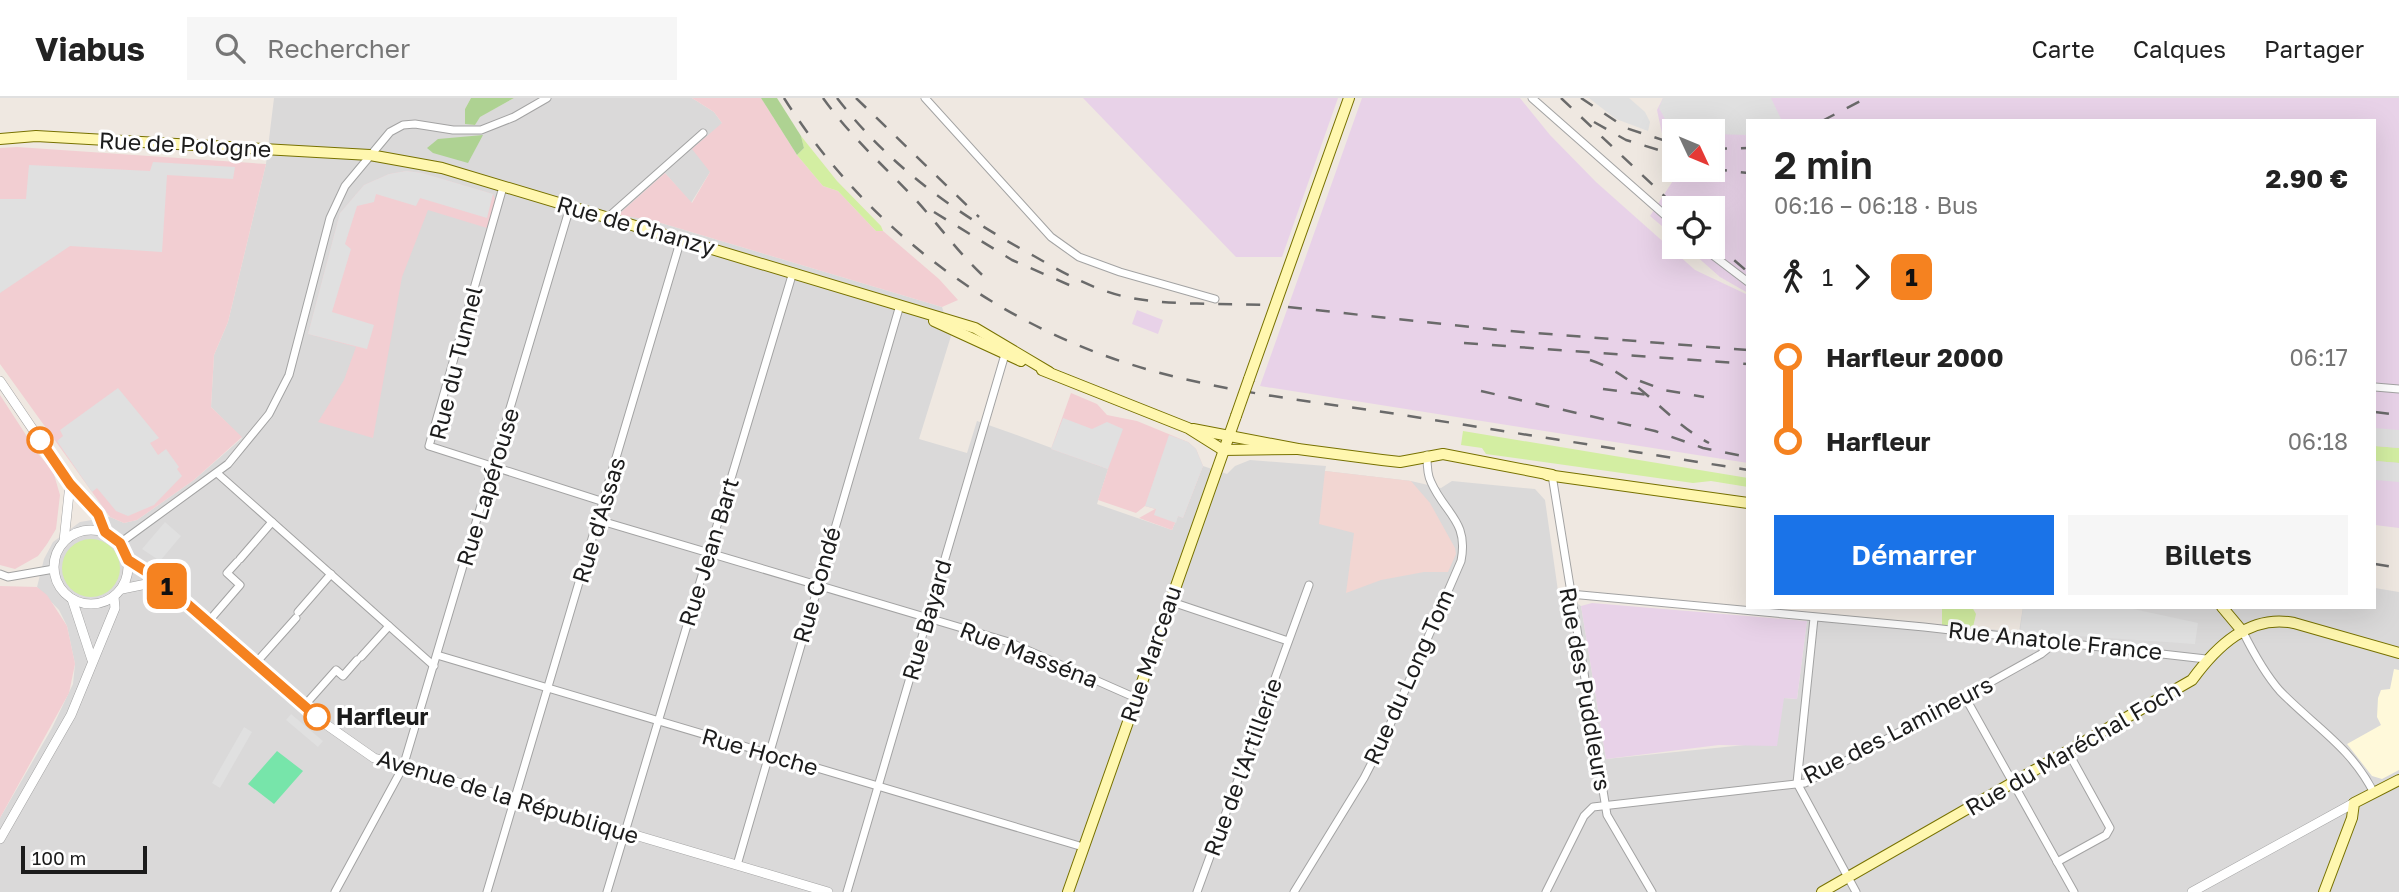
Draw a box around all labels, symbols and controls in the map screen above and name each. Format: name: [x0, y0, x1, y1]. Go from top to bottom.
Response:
search box: [187, 17, 677, 80]
text: Viabus: [35, 29, 145, 68]
icon: search: [211, 29, 249, 67]
text: Rechercher: [267, 33, 410, 64]
text: Carte: [2031, 34, 2095, 63]
text: Calques: [2133, 34, 2226, 63]
text: Partager: [2264, 34, 2364, 63]
north arrow: [1662, 119, 1726, 182]
map controls: [1662, 119, 1725, 259]
street label: Rue de Pologne: [98, 126, 272, 162]
text: 2 min: [1774, 142, 1873, 187]
text: 2.90 €: [2266, 163, 2348, 194]
street label: Rue de Chanzy: [554, 189, 719, 261]
text: 06:16 – 06:18 · Bus: [1774, 191, 1978, 219]
button: locate: [1662, 196, 1725, 259]
icon: walk: [1774, 258, 1812, 296]
icon: forward: [1843, 258, 1881, 296]
text: 1: [1905, 262, 1918, 291]
text: 1: [1822, 263, 1833, 291]
street label: Rue du Tunnel: [422, 283, 488, 442]
text: Harfleur 2000: [1826, 342, 2004, 373]
text: 06:17: [2290, 343, 2348, 371]
street label: Rue Lapérouse: [450, 404, 524, 569]
text: Harfleur: [1826, 426, 1931, 457]
unlabelled marker: [27, 427, 53, 453]
text: 06:18: [2288, 427, 2348, 455]
street label: Rue d'Assas: [566, 453, 630, 586]
street label: Rue Jean Bart: [672, 474, 744, 630]
button: Démarrer: [1774, 515, 2054, 595]
button: Billets: [2068, 515, 2348, 595]
street label: Rue Condé: [786, 524, 846, 646]
street label: Rue Bayard: [895, 556, 957, 683]
line badge: 1: [144, 563, 190, 609]
text: 1: [161, 571, 173, 600]
street label: Rue Marceau: [1114, 582, 1186, 726]
street label: Rue du Long Tom: [1357, 585, 1459, 769]
street label: Rue des Puddleurs: [1554, 585, 1618, 793]
street label: Rue Masséna: [956, 615, 1102, 693]
street label: Rue Anatole France: [1947, 615, 2164, 665]
street label: Rue des Lamineurs: [1798, 669, 1997, 789]
street label: Rue de l'Artillerie: [1197, 674, 1287, 860]
street label: Rue du Maréchal Foch: [1960, 675, 2185, 821]
place label: Harfleur: [336, 702, 428, 730]
marker: Harfleur: [304, 704, 330, 730]
street label: Rue Hoche: [699, 721, 822, 781]
street label: Avenue de la République: [374, 743, 643, 849]
scale bar: [21, 843, 147, 875]
text: 100 m: [32, 846, 86, 869]

